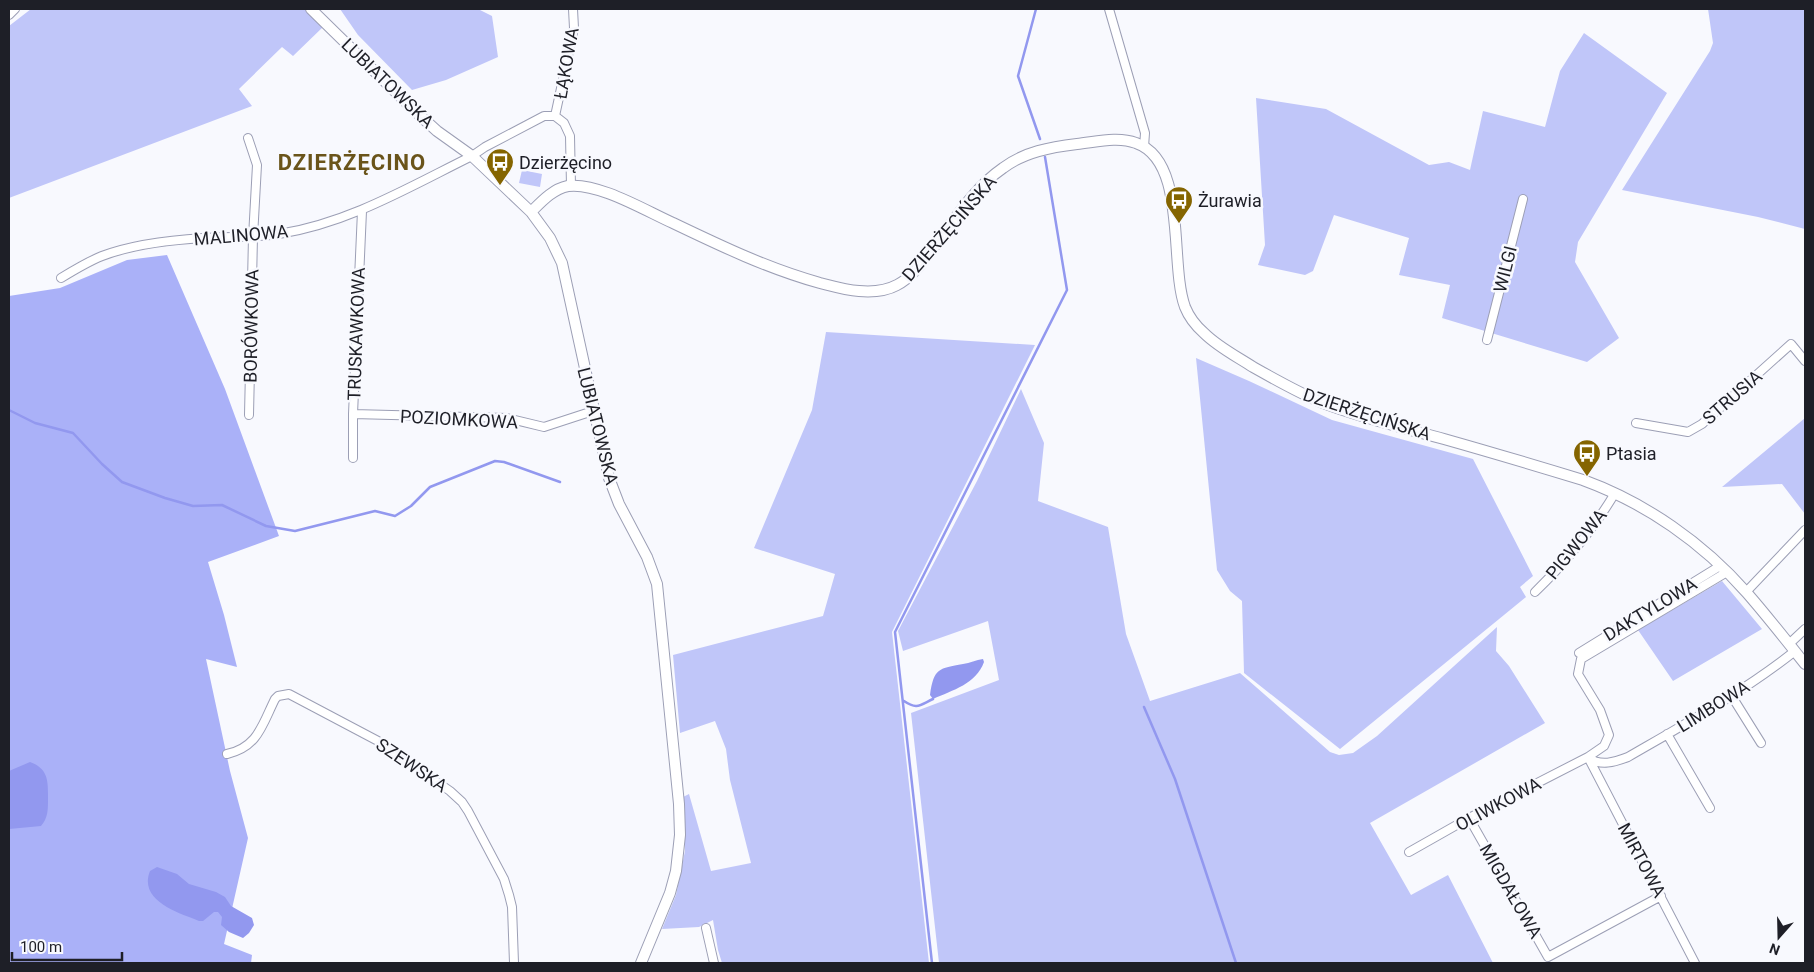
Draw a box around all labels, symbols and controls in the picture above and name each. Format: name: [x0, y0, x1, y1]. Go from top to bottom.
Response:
street label: ŁĄKOWA: [549, 25, 583, 100]
street label: LUBIATOWSKA: [337, 34, 439, 133]
bus stop icon: Dzierżęcino: [485, 147, 515, 186]
district label: DZIERŻĘCINO: [278, 150, 426, 175]
place label: Dzierżęcino: [519, 152, 612, 173]
street label: DZIERŻĘCIŃSKA: [898, 171, 1001, 285]
bus stop icon: Żurawia: [1164, 185, 1194, 224]
place label: Żurawia: [1198, 190, 1262, 211]
street label: MALINOWA: [193, 220, 289, 250]
street label: WILGI: [1489, 244, 1521, 294]
street label: TRUSKAWKOWA: [343, 267, 369, 401]
street label: BORÓWKOWA: [240, 269, 262, 383]
street label: LUBIATOWSKA: [573, 365, 623, 487]
street label: STRUSIA: [1698, 365, 1766, 428]
street label: DZIERŻĘCIŃSKA: [1301, 383, 1434, 445]
street label: POZIOMKOWA: [400, 405, 519, 433]
bus stop icon: Ptasia: [1572, 438, 1602, 477]
place label: Ptasia: [1606, 443, 1657, 464]
street label: PIGWOWA: [1541, 504, 1611, 583]
street label: DAKTYLOWA: [1600, 573, 1701, 645]
street label: LIMBOWA: [1673, 675, 1753, 736]
street label: SZEWSKA: [372, 734, 452, 797]
street label: OLIWKOWA: [1452, 773, 1545, 835]
street label: MIRTOWA: [1614, 819, 1670, 901]
street label: MIGDAŁOWA: [1475, 840, 1547, 942]
north arrow: [1754, 912, 1804, 962]
scale bar: [12, 930, 122, 962]
text: 100 m: [20, 938, 62, 956]
text: N: [1767, 940, 1782, 958]

